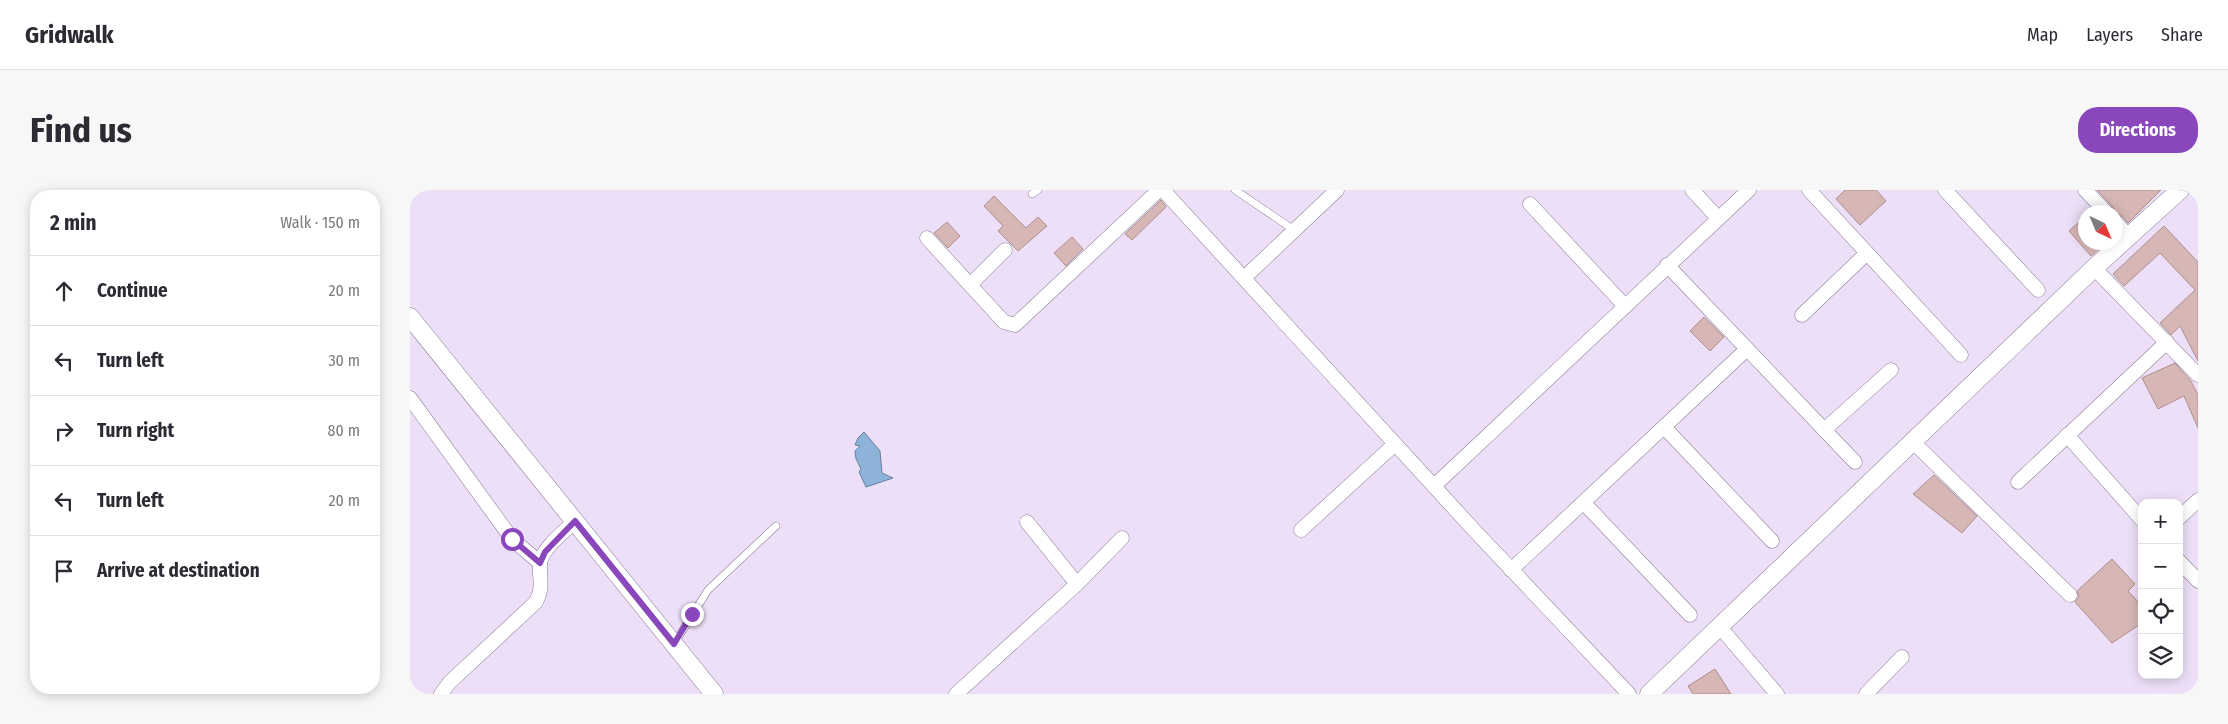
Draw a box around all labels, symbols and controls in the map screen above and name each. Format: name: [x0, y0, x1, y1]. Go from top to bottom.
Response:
text: Gridwalk: [25, 21, 114, 49]
text: Map: [2027, 24, 2058, 46]
text: Layers: [2086, 24, 2133, 46]
text: Share: [2161, 24, 2203, 46]
button: Directions: [2078, 107, 2198, 153]
text: Find us: [30, 109, 132, 151]
north arrow: [2078, 205, 2123, 250]
text: 2 min: [50, 210, 97, 236]
text: Walk · 150 m: [280, 213, 360, 232]
icon: ahead: [50, 277, 78, 305]
text: Continue: [97, 279, 168, 302]
text: 20 m: [329, 281, 360, 300]
icon: left: [50, 347, 78, 375]
text: Turn left: [97, 349, 164, 372]
text: 30 m: [328, 351, 360, 370]
icon: right: [50, 417, 78, 445]
text: Turn right: [97, 419, 174, 442]
text: 80 m: [328, 421, 360, 440]
icon: left: [50, 487, 78, 515]
text: Turn left: [97, 489, 164, 512]
text: 20 m: [329, 491, 360, 510]
map controls: [2138, 499, 2183, 679]
button: +: [2138, 499, 2183, 544]
route start: [501, 528, 524, 551]
button: −: [2138, 544, 2183, 589]
icon: arrive: [50, 557, 78, 585]
text: Arrive at destination: [97, 559, 260, 582]
button: locate: [2138, 589, 2183, 634]
route end: [681, 603, 704, 626]
button: layers: [2138, 634, 2183, 679]

